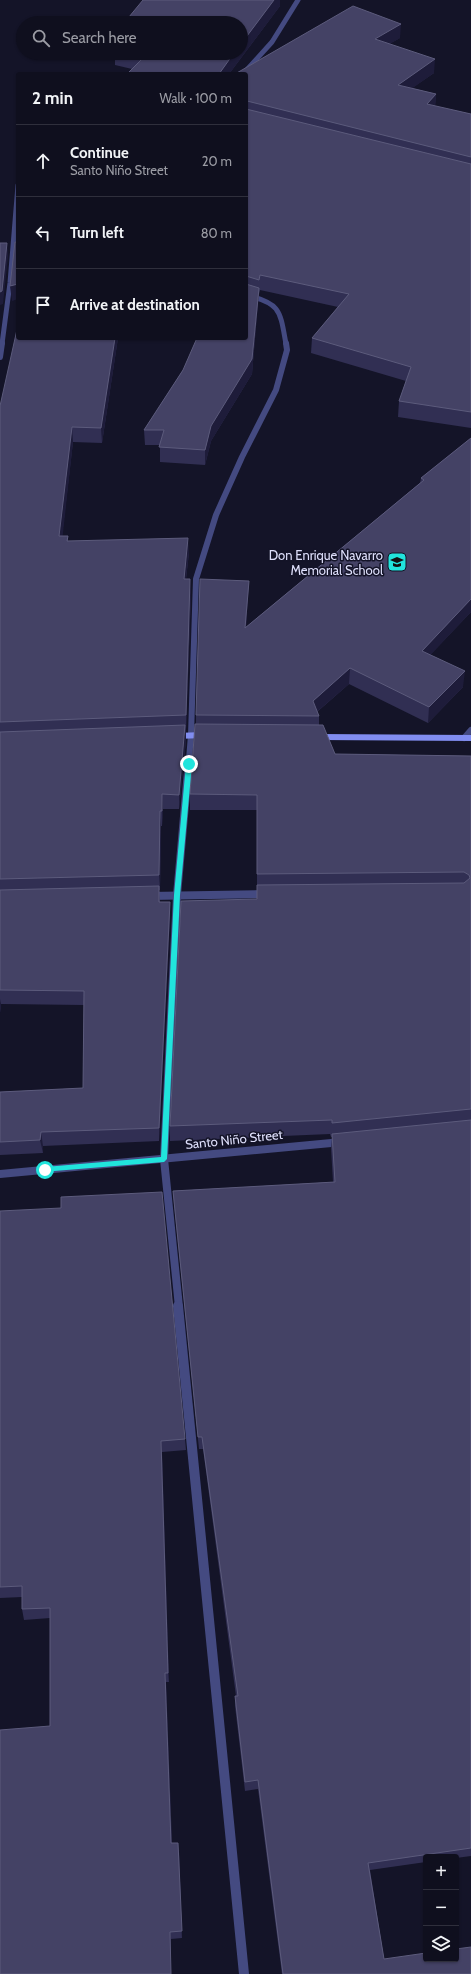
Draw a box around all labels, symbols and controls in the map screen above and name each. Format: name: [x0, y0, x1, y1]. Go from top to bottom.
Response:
search box: [16, 16, 248, 60]
icon: search: [30, 27, 52, 49]
text: Search here: [62, 29, 137, 47]
text: 2 min: [32, 88, 73, 108]
text: Walk · 100 m: [159, 90, 232, 106]
text: Continue: [70, 144, 129, 162]
icon: ahead: [32, 150, 54, 172]
text: 20 m: [202, 153, 232, 169]
text: Santo Niño Street: [70, 162, 168, 178]
icon: left: [32, 222, 54, 244]
text: Turn left: [70, 224, 124, 242]
text: 80 m: [201, 225, 232, 241]
icon: arrive: [32, 294, 54, 316]
text: Arrive at destination: [70, 296, 200, 314]
place label: Don Enrique Navarro Memorial School: [269, 547, 383, 578]
school or university icon: Don Enrique Navarro Memorial School: [386, 551, 408, 573]
route end: [180, 755, 198, 773]
street label: Santo Niño Street: [184, 1126, 284, 1152]
route start: [36, 1161, 54, 1179]
map controls: [423, 1854, 459, 1962]
button: +: [423, 1854, 459, 1890]
button: −: [423, 1890, 459, 1926]
button: layers: [423, 1926, 459, 1962]

